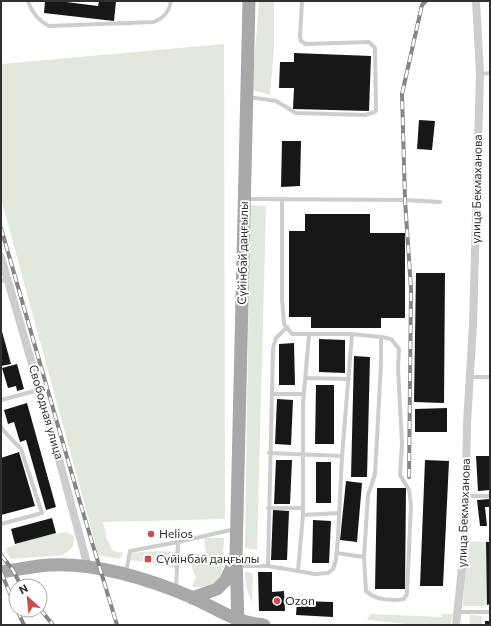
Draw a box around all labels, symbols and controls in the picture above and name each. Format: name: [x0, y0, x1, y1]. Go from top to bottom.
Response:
street label: улица Бекмаханова: [468, 134, 484, 244]
street label: Сүйінбай даңғылы: [234, 201, 250, 305]
street label: Свободная улица: [27, 363, 67, 461]
street label: улица Бекмаханова: [454, 458, 472, 568]
place label: Helios: [159, 526, 193, 540]
marker: Helios: [146, 529, 156, 539]
place label: Сүйінбай даңғылы: [156, 551, 260, 565]
marker: Сүйінбай даңғылы: [143, 554, 153, 564]
north arrow: [8, 578, 48, 618]
text: N: [17, 581, 30, 596]
place label: Ozon: [285, 593, 315, 607]
marker: Ozon: [272, 596, 282, 606]

